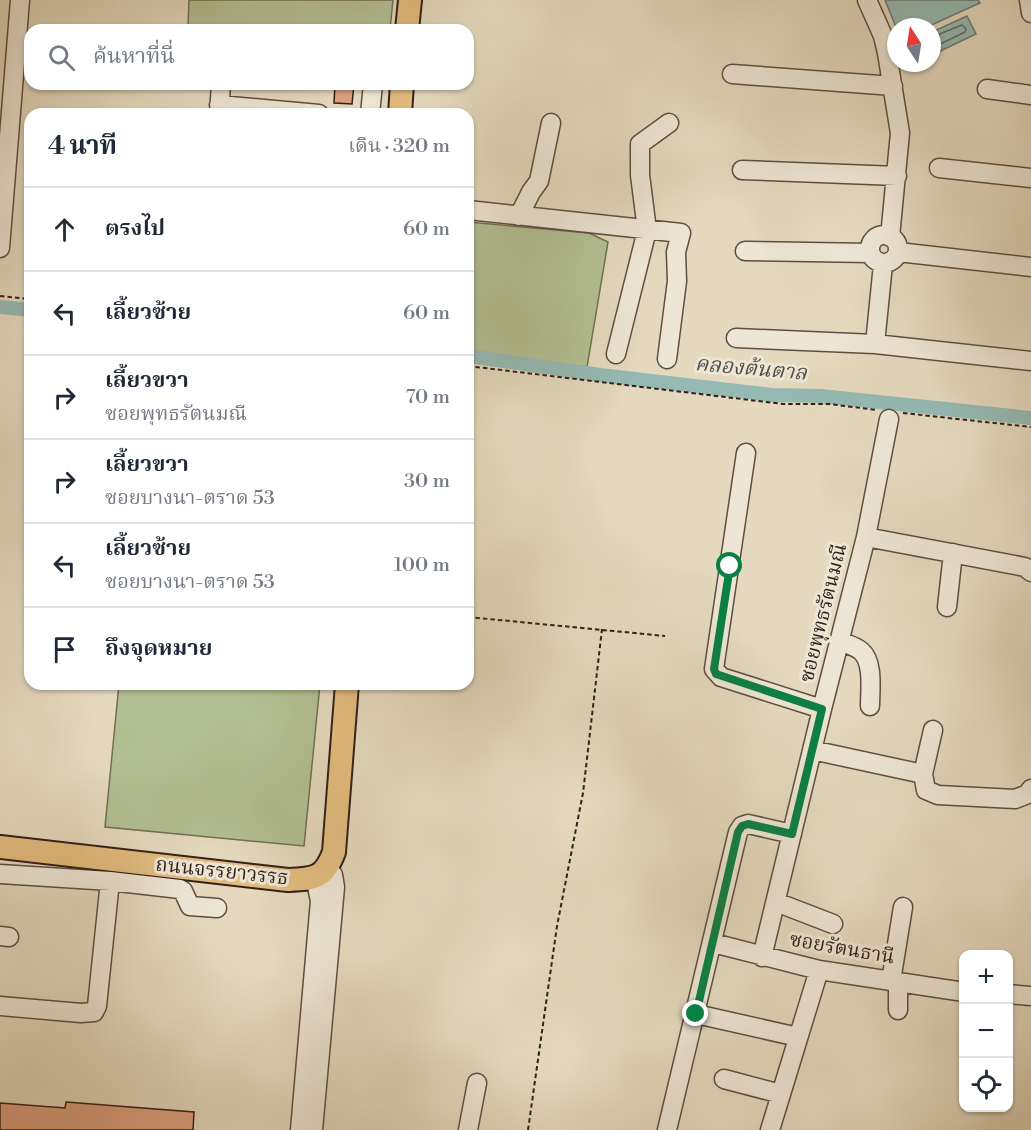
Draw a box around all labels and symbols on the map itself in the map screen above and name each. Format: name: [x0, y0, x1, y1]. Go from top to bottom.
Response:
north arrow: [887, 18, 941, 72]
water label: คลองต้นตาล: [694, 351, 808, 387]
street label: ซอยพุทธรัตนมณี: [795, 541, 853, 685]
route start: [716, 552, 742, 578]
street label: ถนนจรรยาวรรธ: [154, 853, 290, 891]
street label: ซอยรัตนธานี: [788, 927, 896, 971]
route end: [682, 1000, 708, 1026]

